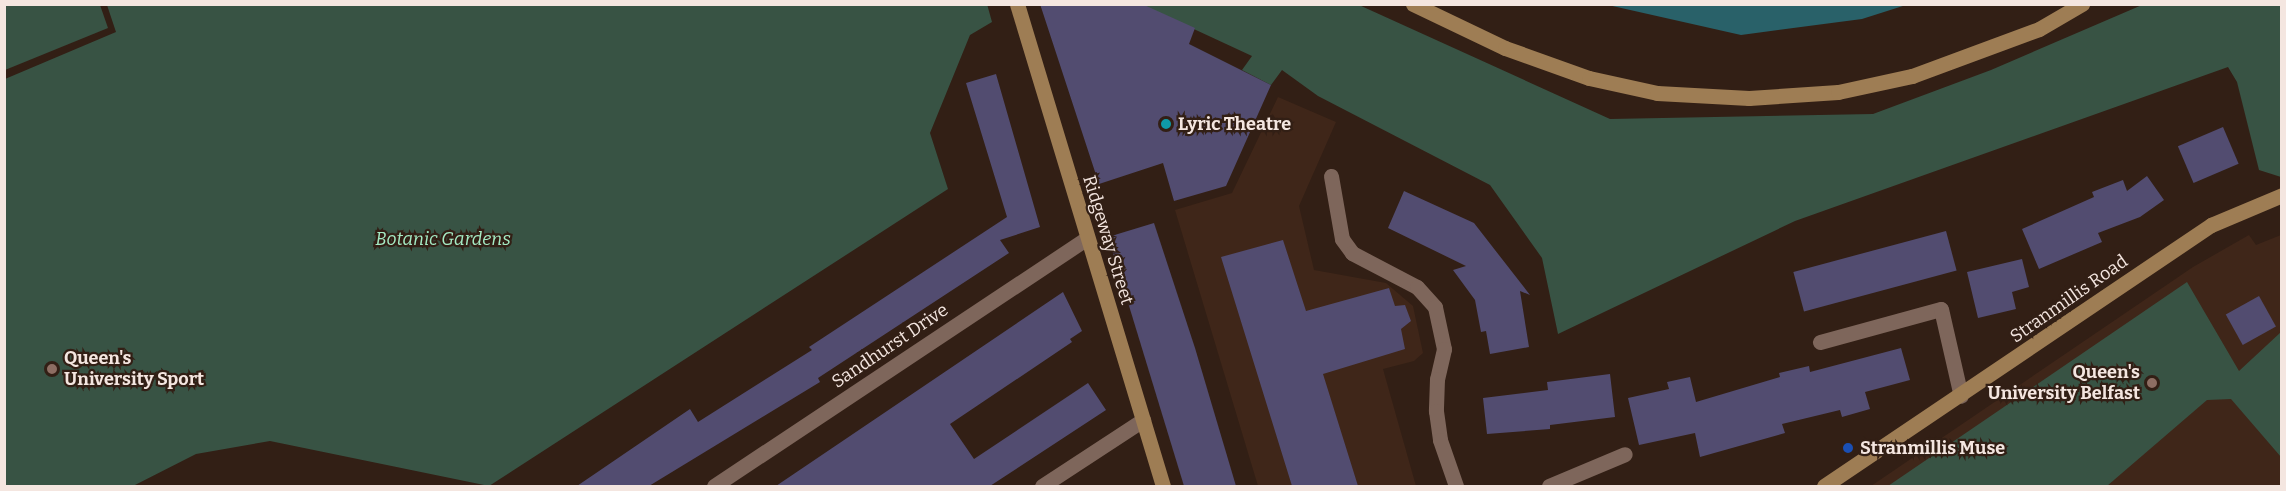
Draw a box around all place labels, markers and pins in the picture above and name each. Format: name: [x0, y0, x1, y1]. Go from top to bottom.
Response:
place label: Lyric Theatre: [1178, 113, 1291, 135]
marker: Lyric Theatre: [1159, 117, 1173, 131]
place label: Queen's University Sport: [64, 348, 204, 391]
marker: Queen's University Sport: [45, 362, 59, 376]
place label: Queen's University Belfast: [1987, 362, 2140, 404]
marker: Queen's University Belfast: [2145, 376, 2159, 390]
place label: Stranmillis Muse: [1860, 437, 2005, 459]
marker: Stranmillis Muse: [1841, 441, 1855, 455]

